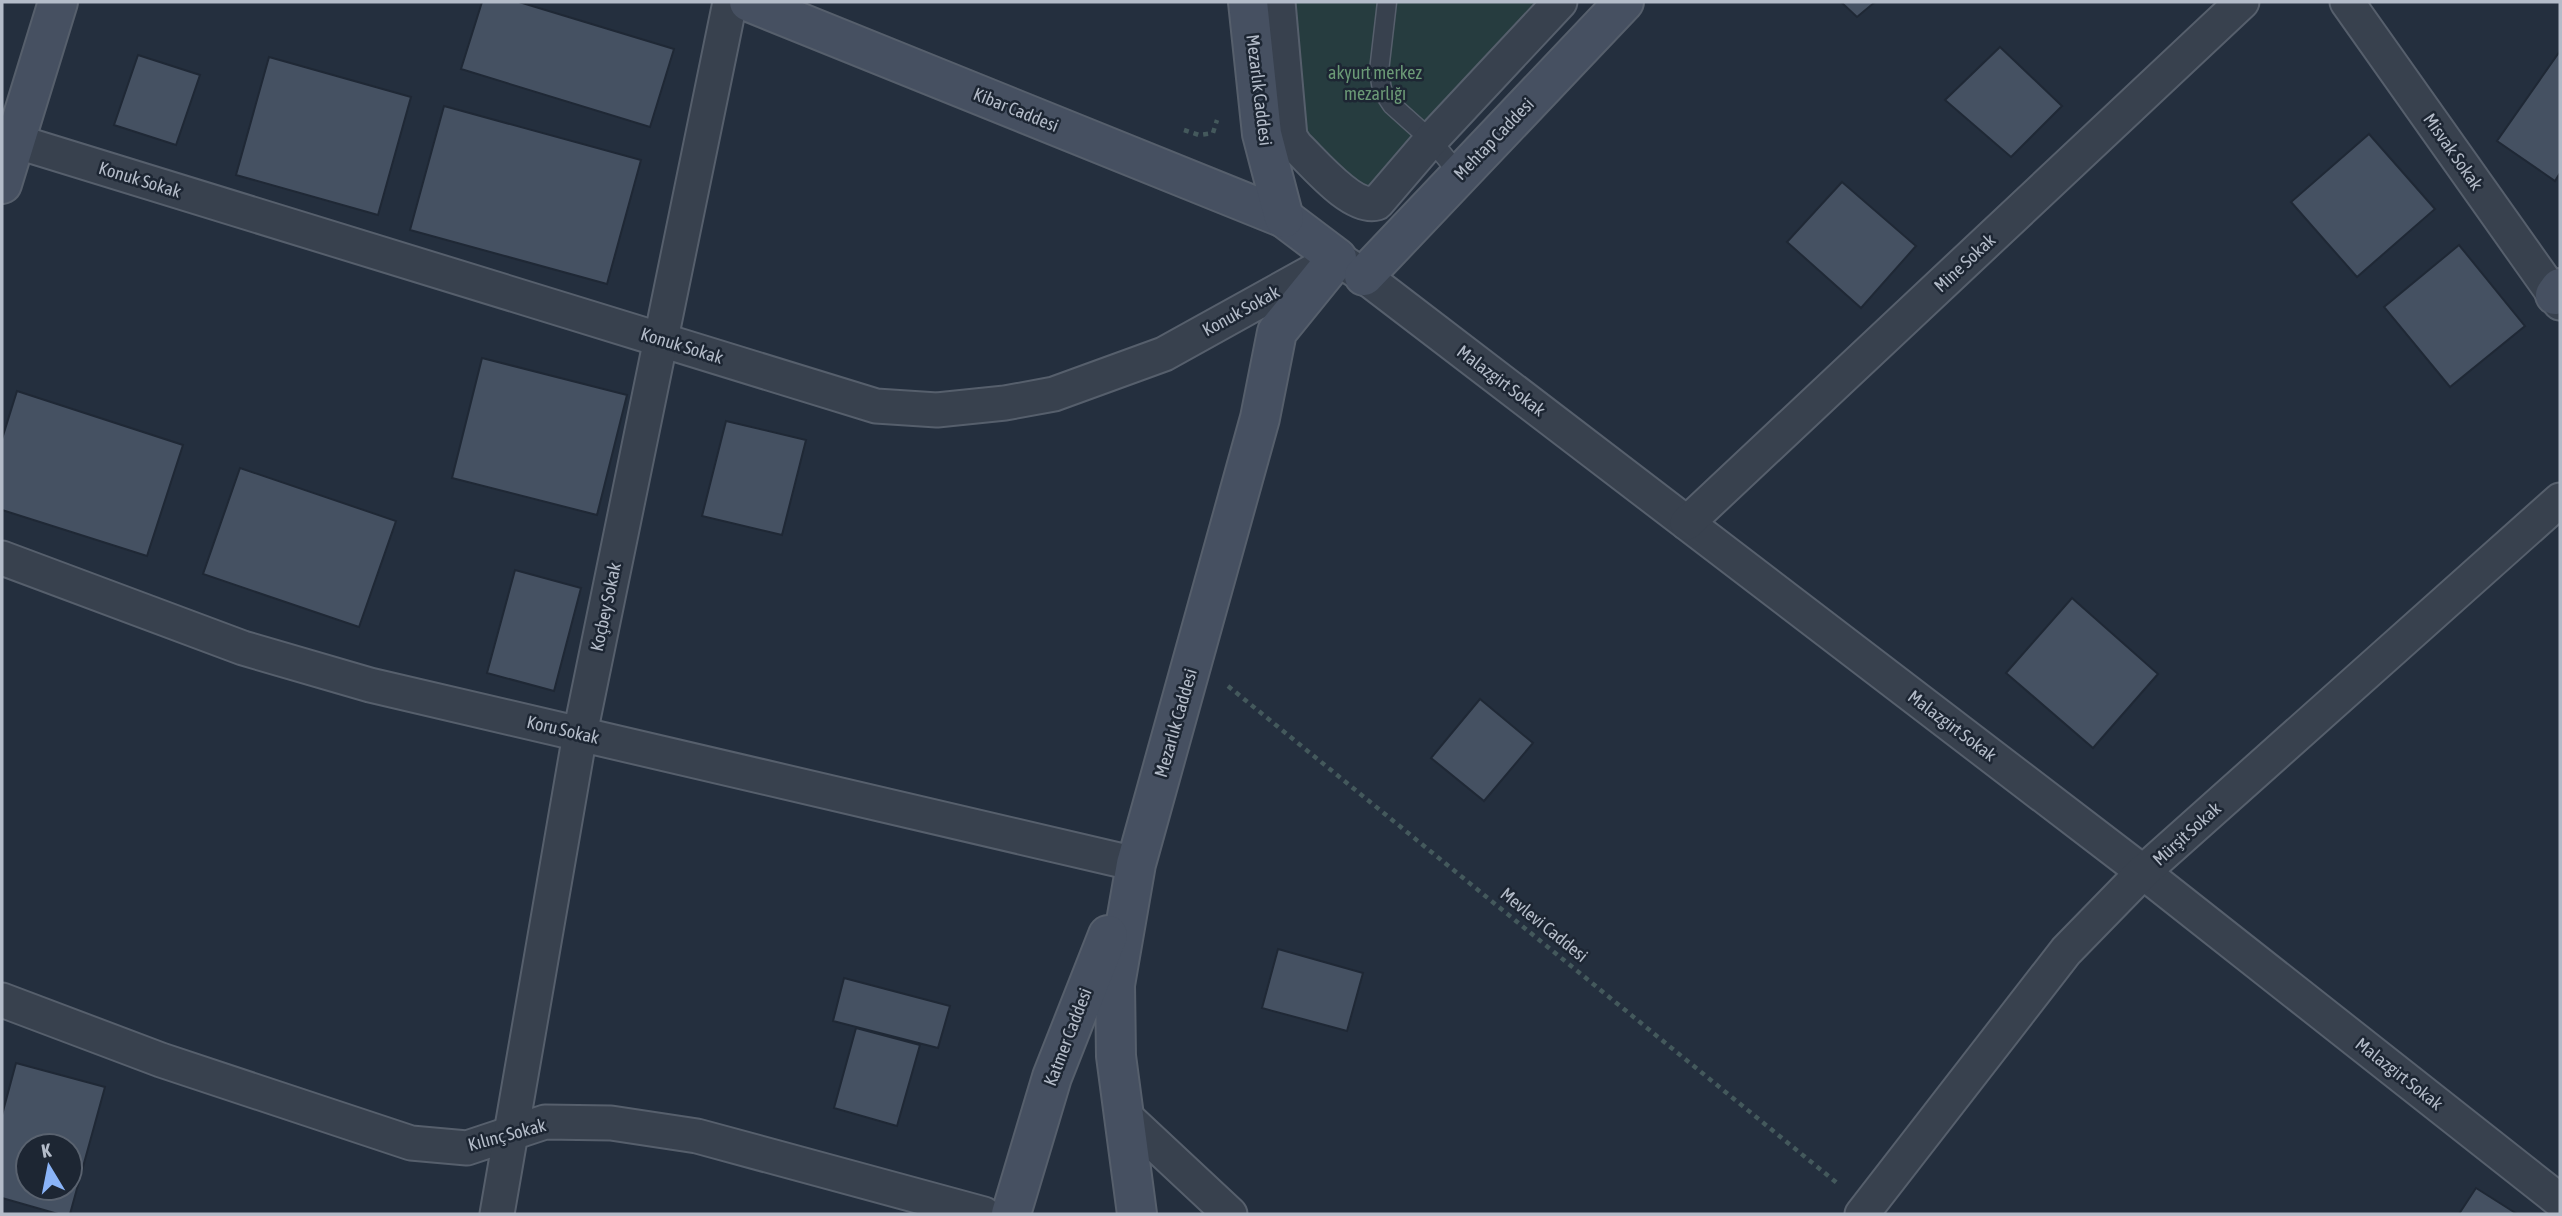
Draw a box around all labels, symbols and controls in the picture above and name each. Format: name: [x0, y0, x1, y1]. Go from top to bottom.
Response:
street label: Mezarlık Caddesi: [1242, 33, 1277, 147]
park label: akyurt merkez mezarlığı: [1328, 62, 1422, 104]
street label: Kibar Caddesi: [971, 83, 1062, 136]
street label: Mehtap Caddesi: [1449, 93, 1538, 184]
street label: Misvak Sokak: [2419, 109, 2488, 194]
street label: Konuk Sokak: [96, 157, 184, 202]
street label: Mine Sokak: [1930, 229, 2000, 296]
street label: Konuk Sokak: [1199, 281, 1283, 340]
street label: Konuk Sokak: [638, 323, 726, 368]
street label: Malazgirt Sokak: [1453, 341, 1550, 421]
street label: Koçbey Sokak: [586, 561, 625, 653]
street label: Mezarlık Caddesi: [1150, 666, 1201, 780]
street label: Malazgirt Sokak: [1904, 686, 2001, 766]
street label: Koru Sokak: [525, 711, 601, 748]
street label: Mürşit Sokak: [2148, 798, 2225, 870]
street label: Mevlevi Caddesi: [1496, 883, 1592, 966]
street label: Katmer Caddesi: [1039, 985, 1096, 1089]
street label: Malazgirt Sokak: [2351, 1033, 2447, 1114]
street label: Kılınç Sokak: [466, 1114, 548, 1155]
north arrow: [14, 1132, 84, 1202]
text: K: [40, 1138, 53, 1162]

